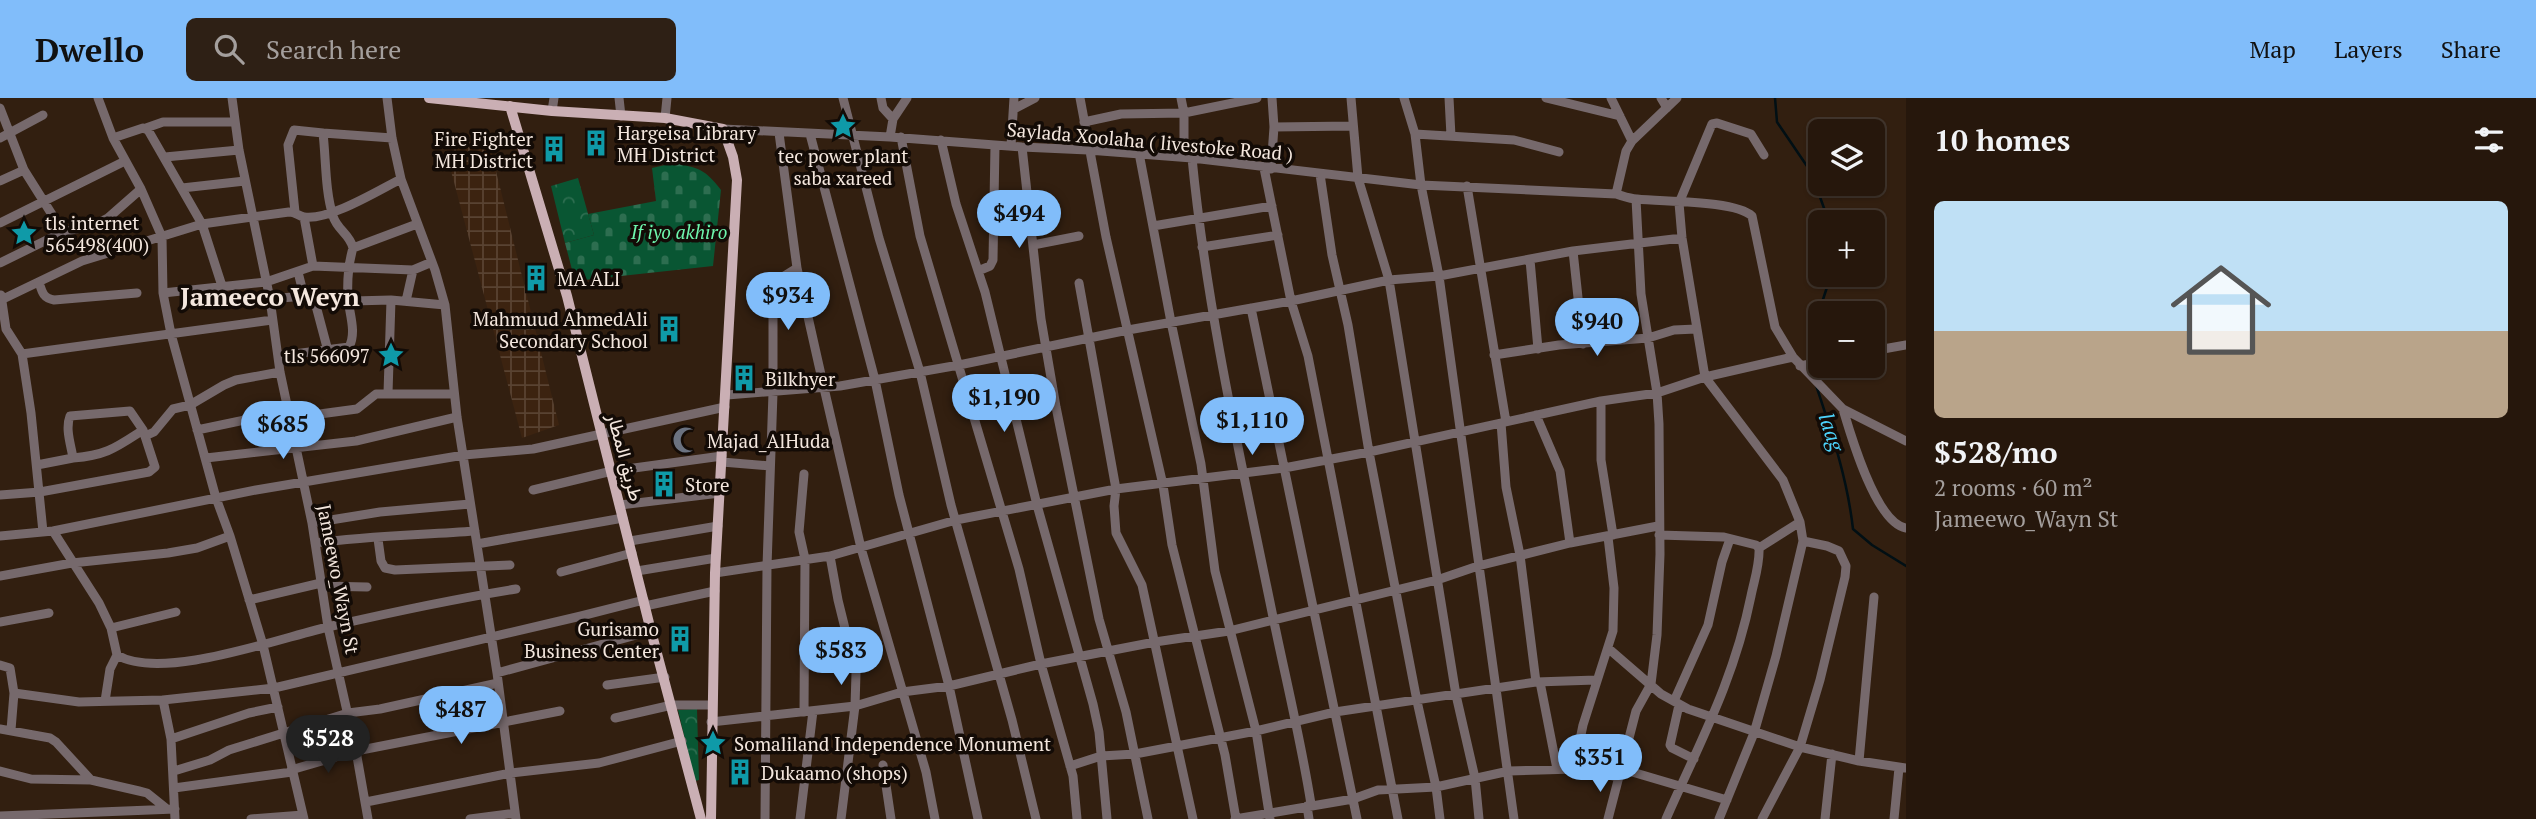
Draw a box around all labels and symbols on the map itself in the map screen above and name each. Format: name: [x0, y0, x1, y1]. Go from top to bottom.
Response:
place icon: tec power plant saba xareed: [828, 111, 858, 141]
street label: Saylada Xoolaha ( livestoke Road ): [1006, 116, 1294, 166]
place label: Hargeisa Library MH District: [617, 120, 756, 167]
place label: Fire Fighter MH District: [434, 126, 534, 173]
building icon: Hargeisa Library MH District: [581, 128, 611, 158]
building icon: Fire Fighter MH District: [539, 134, 569, 164]
place label: tec power plant saba xareed: [778, 143, 908, 190]
pin: $494: [978, 190, 1060, 250]
place label: tls internet 565498(400): [45, 210, 149, 257]
place icon: tls internet 565498(400): [9, 218, 39, 248]
park label: If iyo akhiro: [630, 219, 727, 244]
building icon: MA ALI: [521, 263, 551, 293]
place label: MA ALI: [557, 266, 620, 291]
pin: $934: [747, 272, 829, 332]
district label: Jameeco Weyn: [180, 279, 360, 313]
pin: $940: [1556, 299, 1638, 358]
place label: Mahmuud AhmedAli Secondary School: [473, 306, 648, 353]
building icon: Mahmuud AhmedAli Secondary School: [654, 314, 684, 344]
place icon: tls 566097: [376, 340, 406, 370]
place label: tls 566097: [284, 343, 370, 368]
building icon: Bilkhyer: [729, 363, 759, 393]
place label: Bilkhyer: [765, 366, 836, 391]
pin: $1,190: [947, 374, 1061, 434]
pin: $1,110: [1195, 398, 1309, 457]
pin: $685: [242, 402, 324, 461]
street label: طريق المطار: [602, 409, 650, 504]
water label: laag: [1812, 409, 1852, 456]
mosque icon: Majad_AlHuda: [671, 425, 701, 455]
place label: Majad_AlHuda: [707, 428, 830, 453]
building icon: Store: [649, 469, 679, 499]
place label: Store: [685, 472, 730, 497]
street label: Jameewo_Wayn St: [312, 502, 366, 656]
place label: Gurisamo Business Center: [524, 616, 660, 663]
building icon: Gurisamo Business Center: [665, 624, 695, 654]
pin: $583: [800, 628, 882, 687]
pin: $487: [420, 686, 502, 746]
pin: $528: [287, 716, 369, 775]
place icon: Somaliland Independence Monument: [698, 728, 728, 758]
place label: Somaliland Independence Monument: [734, 731, 1051, 756]
pin: $351: [1559, 734, 1641, 794]
building icon: Dukaamo (shops): [725, 757, 755, 787]
place label: Dukaamo (shops): [761, 760, 908, 785]

